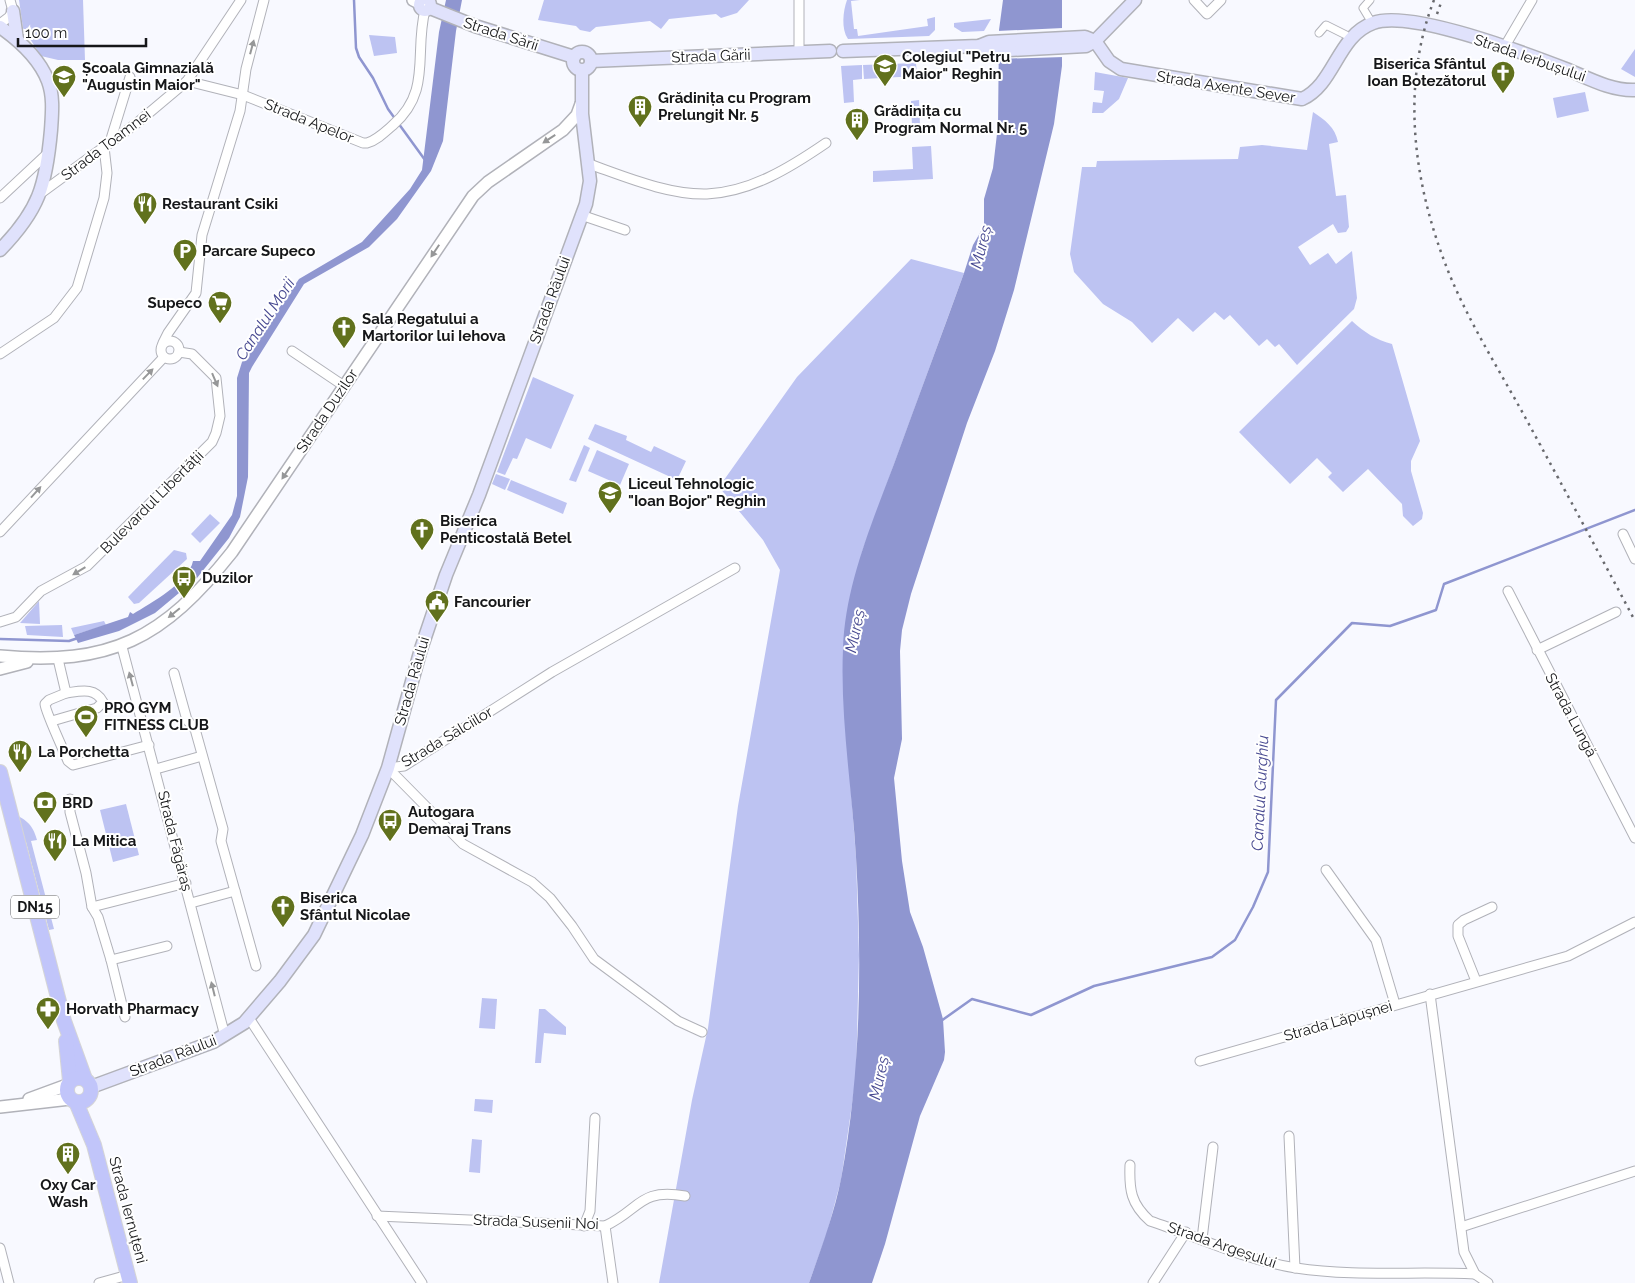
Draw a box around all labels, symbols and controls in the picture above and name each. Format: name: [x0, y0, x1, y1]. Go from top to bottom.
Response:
street label: Strada Sării: [461, 13, 541, 55]
scale bar: [18, 15, 145, 47]
text: 100 m: [25, 24, 67, 42]
street label: Strada Ierbușului: [1472, 30, 1588, 86]
one-way arrow: [248, 40, 256, 55]
street label: Strada Gării: [671, 46, 751, 66]
place label: Colegiul "Petru Maior" Reghin: [902, 48, 1010, 83]
school or university icon: Colegiul "Petru Maior" Reghin: [872, 53, 898, 87]
place label: Biserica Sfântul Ioan Botezătorul: [1367, 55, 1486, 90]
place label: Școala Gimnazială "Augustin Maior": [82, 59, 214, 94]
church icon: Biserica Sfântul Ioan Botezătorul: [1490, 60, 1516, 94]
school or university icon: Școala Gimnazială "Augustin Maior": [51, 64, 77, 98]
street label: Strada Axente Sever: [1155, 67, 1297, 107]
place label: Grădinița cu Program Prelungit Nr. 5: [658, 89, 811, 124]
building icon: Grădinița cu Program Prelungit Nr. 5: [627, 94, 653, 128]
street label: Strada Apelor: [262, 95, 357, 147]
place label: Grădinița cu Program Normal Nr. 5: [874, 102, 1027, 137]
street label: Strada Toamnei: [58, 105, 154, 185]
building icon: Grădinița cu Program Normal Nr. 5: [844, 107, 870, 141]
one-way arrow: [543, 134, 556, 143]
restaurant icon: Restaurant Csiki: [132, 191, 158, 225]
place label: Restaurant Csiki: [162, 195, 278, 213]
water label: Mureș: [966, 223, 996, 271]
parking icon: Parcare Supeco: [172, 238, 198, 272]
place label: Parcare Supeco: [202, 242, 315, 260]
one-way arrow: [430, 244, 440, 258]
street label: Strada Râului: [526, 254, 574, 346]
water label: Canalul Morii: [231, 274, 299, 364]
supermarket icon: Supeco: [207, 290, 233, 324]
place label: Supeco: [148, 294, 202, 312]
place label: Sala Regatului a Martorilor lui Iehova: [362, 310, 506, 345]
church icon: Sala Regatului a Martorilor lui Iehova: [331, 315, 357, 349]
street label: Strada Duzilor: [292, 365, 362, 456]
one-way arrow: [142, 368, 154, 380]
one-way arrow: [211, 373, 219, 387]
street label: Bulevardul Libertății: [97, 447, 207, 557]
one-way arrow: [281, 466, 291, 480]
place label: Liceul Tehnologic "Ioan Bojor" Reghin: [628, 475, 766, 510]
school or university icon: Liceul Tehnologic "Ioan Bojor" Reghin: [597, 480, 623, 514]
one-way arrow: [30, 486, 42, 498]
place label: Biserica Penticostală Betel: [440, 512, 572, 547]
church icon: Biserica Penticostală Betel: [409, 517, 435, 551]
bus stop icon: Duzilor: [171, 565, 197, 599]
one-way arrow: [73, 567, 86, 576]
place label: Duzilor: [202, 569, 253, 587]
public building icon: Fancourier: [424, 589, 450, 623]
place label: Fancourier: [454, 593, 531, 611]
water label: Mureș: [841, 607, 869, 654]
one-way arrow: [168, 608, 181, 619]
street label: Strada Râului: [391, 634, 433, 728]
street label: Strada Lungă: [1541, 670, 1601, 760]
one-way arrow: [127, 672, 135, 687]
place label: PRO GYM FITNESS CLUB: [104, 699, 209, 734]
street label: Strada Sălciilor: [398, 702, 496, 771]
sports icon: PRO GYM FITNESS CLUB: [73, 704, 99, 738]
water label: Canalul Gurghiu: [1247, 735, 1273, 851]
restaurant icon: La Porchetta: [7, 739, 33, 773]
place label: La Porchetta: [38, 743, 130, 761]
street label: Strada Făgăraș: [154, 789, 196, 893]
bank icon: BRD: [32, 790, 58, 824]
place label: BRD: [62, 794, 93, 812]
place label: Autogara Demaraj Trans: [408, 803, 511, 838]
bus stop icon: Autogara Demaraj Trans: [377, 808, 403, 842]
restaurant icon: La Mitica: [42, 828, 68, 862]
place label: La Mitica: [72, 832, 137, 850]
place label: Biserica Sfântul Nicolae: [300, 889, 410, 924]
church icon: Biserica Sfântul Nicolae: [270, 894, 296, 928]
road number: DN15: [11, 896, 59, 919]
one-way arrow: [209, 981, 217, 996]
pharmacy icon: Horvath Pharmacy: [35, 996, 61, 1030]
street label: Strada Lăpușnei: [1282, 997, 1394, 1045]
place label: Horvath Pharmacy: [66, 1000, 200, 1018]
street label: Strada Râului: [127, 1031, 219, 1081]
water label: Mureș: [865, 1054, 893, 1101]
building icon: Oxy Car Wash: [55, 1141, 81, 1175]
street label: Strada Iernuțeni: [105, 1155, 151, 1265]
place label: Oxy Car Wash: [40, 1176, 96, 1211]
street label: Strada Susenii Noi: [473, 1211, 599, 1233]
street label: Strada Argeșului: [1165, 1218, 1279, 1272]

